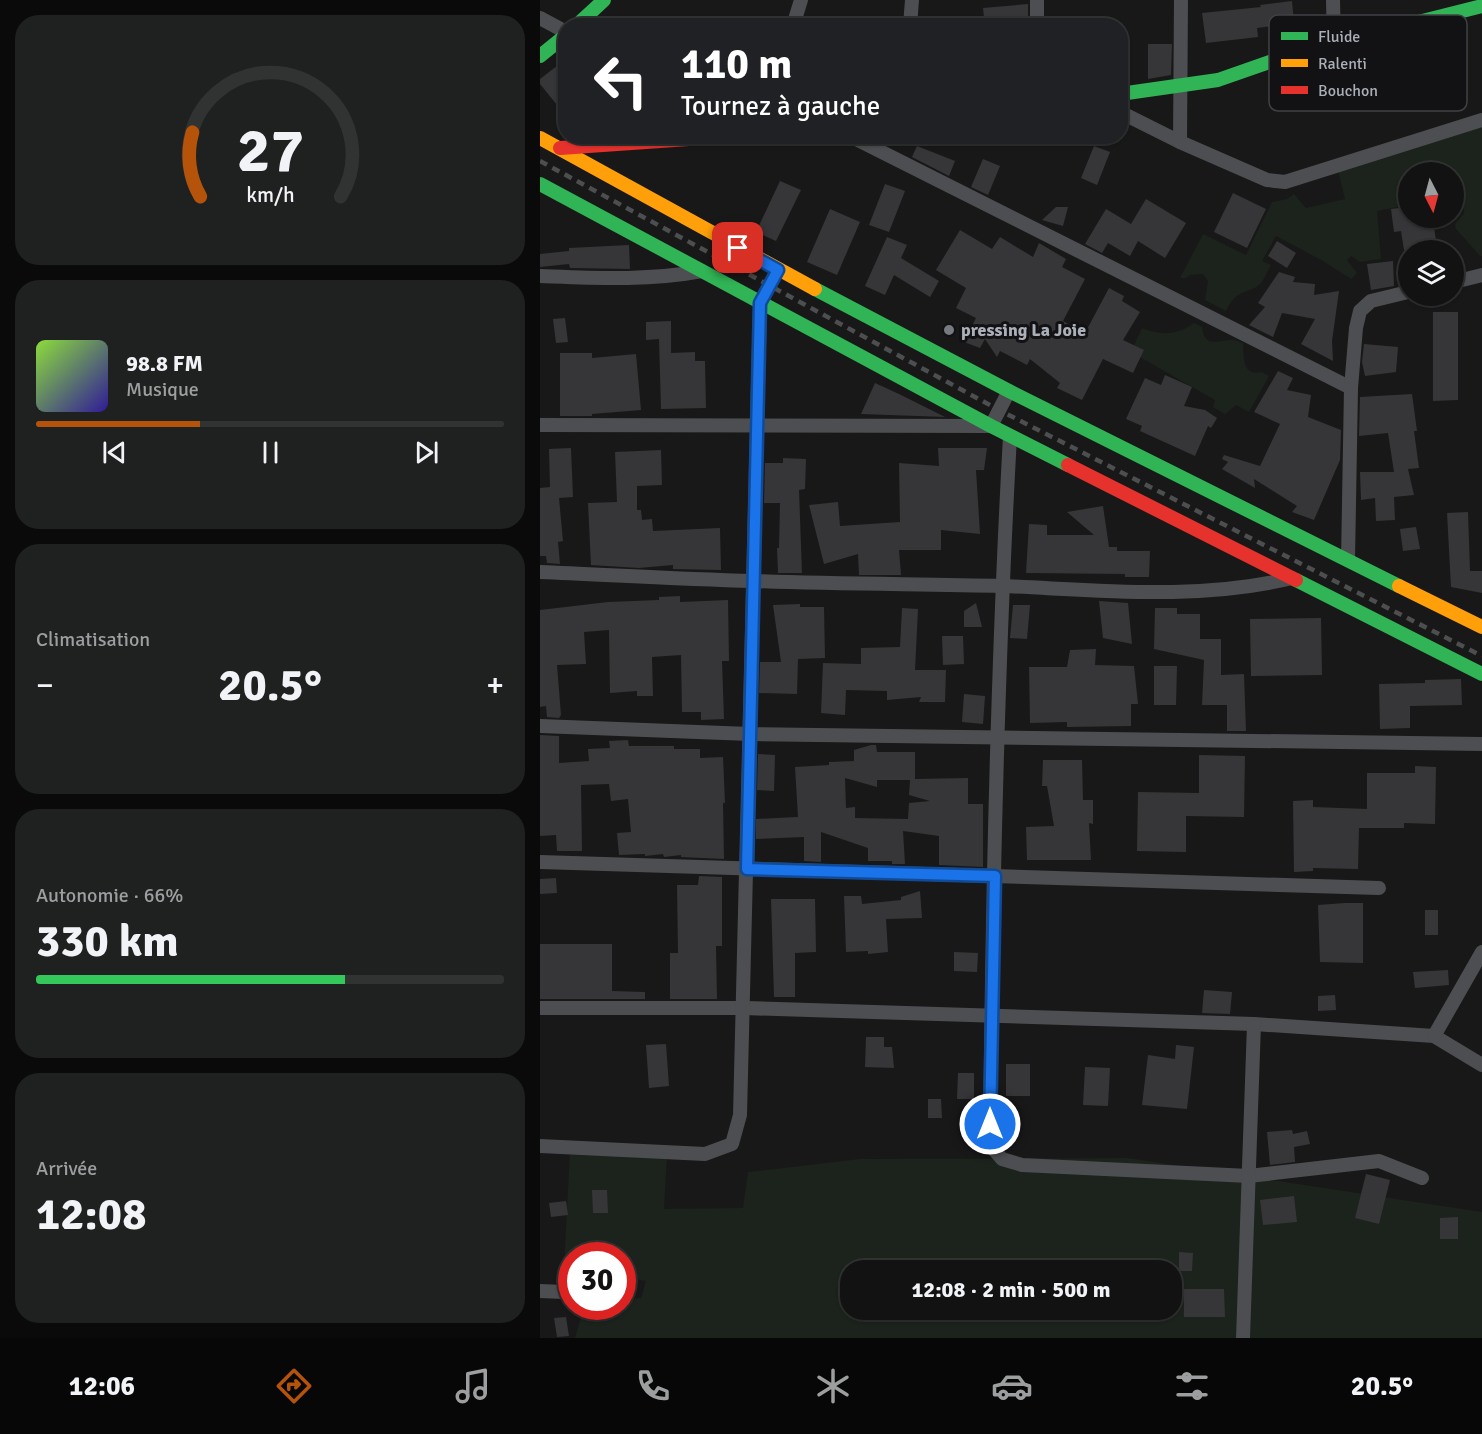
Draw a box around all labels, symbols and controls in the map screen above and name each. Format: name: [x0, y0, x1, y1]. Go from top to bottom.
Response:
legend: [1269, 15, 1467, 111]
text: Fluide: [1318, 27, 1360, 47]
text: 110 m: [681, 39, 792, 90]
icon: left: [582, 42, 660, 120]
text: Ralenti: [1318, 54, 1367, 74]
text: Bouchon: [1318, 81, 1378, 101]
text: Tournez à gauche: [681, 90, 880, 123]
text: 27: [236, 112, 304, 189]
north arrow: [1398, 162, 1464, 228]
map controls: [1398, 162, 1464, 306]
text: km/h: [246, 182, 294, 208]
pin: [712, 222, 763, 273]
icon: arrive: [721, 231, 754, 264]
button: layers: [1398, 240, 1464, 306]
place label: pressing La Joie: [961, 319, 1086, 341]
marker: pressing La Joie: [942, 323, 956, 337]
text: 98.8 FM: [126, 350, 203, 377]
text: Musique: [126, 377, 199, 402]
icon: previous: [98, 436, 131, 469]
icon: pause: [254, 436, 287, 469]
icon: next: [410, 436, 443, 469]
text: Climatisation: [36, 627, 150, 652]
text: 20.5°: [218, 658, 322, 713]
text: −: [36, 665, 54, 706]
text: +: [486, 665, 504, 706]
text: Autonomie · 66%: [36, 883, 183, 908]
text: 330 km: [36, 914, 179, 969]
position arrow: [958, 1092, 1022, 1156]
text: Arrivée: [36, 1156, 97, 1181]
text: 12:08: [36, 1187, 146, 1242]
speed limit sign: 30: [558, 1242, 636, 1320]
text: 12:08 · 2 min · 500 m: [911, 1276, 1111, 1303]
icon: directions: [273, 1365, 315, 1407]
icon: music: [452, 1365, 494, 1407]
icon: phone: [632, 1365, 674, 1407]
icon: climate: [812, 1365, 854, 1407]
icon: car: [991, 1365, 1033, 1407]
icon: filters: [1171, 1365, 1213, 1407]
text: 12:06: [69, 1370, 135, 1403]
text: 20.5°: [1351, 1370, 1413, 1403]

